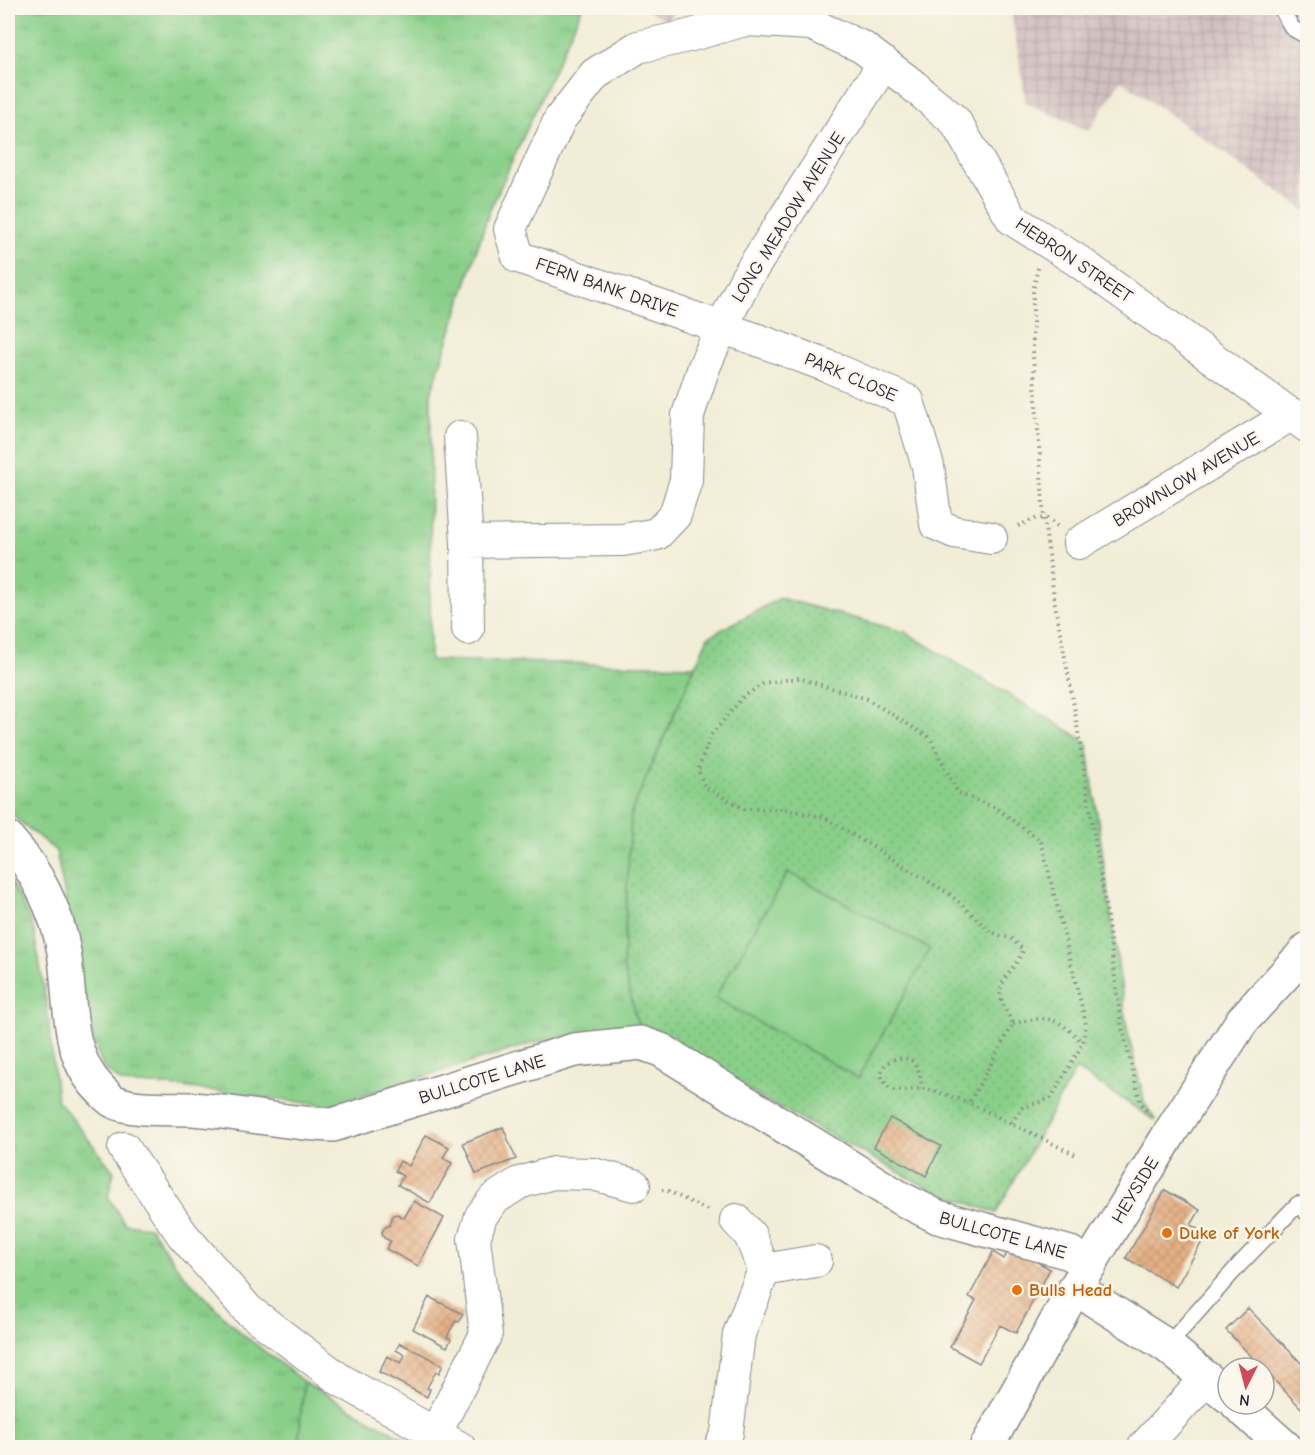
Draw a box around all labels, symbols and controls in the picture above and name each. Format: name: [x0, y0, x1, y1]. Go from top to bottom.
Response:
street label: LONG MEADOW AVENUE: [727, 128, 849, 306]
street label: HEBRON STREET: [1011, 214, 1137, 308]
street label: FERN BANK DRIVE: [533, 253, 681, 322]
street label: PARK CLOSE: [801, 349, 900, 406]
street label: BROWNLOW AVENUE: [1109, 427, 1263, 531]
street label: BULLCOTE LANE: [416, 1050, 548, 1109]
street label: HEYSIDE: [1107, 1153, 1163, 1227]
street label: BULLCOTE LANE: [937, 1207, 1069, 1264]
place label: Duke of York: [1179, 1223, 1280, 1244]
marker: Duke of York: [1160, 1226, 1174, 1240]
place label: Bulls Head: [1029, 1280, 1112, 1301]
marker: Bulls Head: [1010, 1283, 1024, 1297]
north arrow: [1216, 1356, 1276, 1416]
text: N: [1238, 1390, 1251, 1409]

